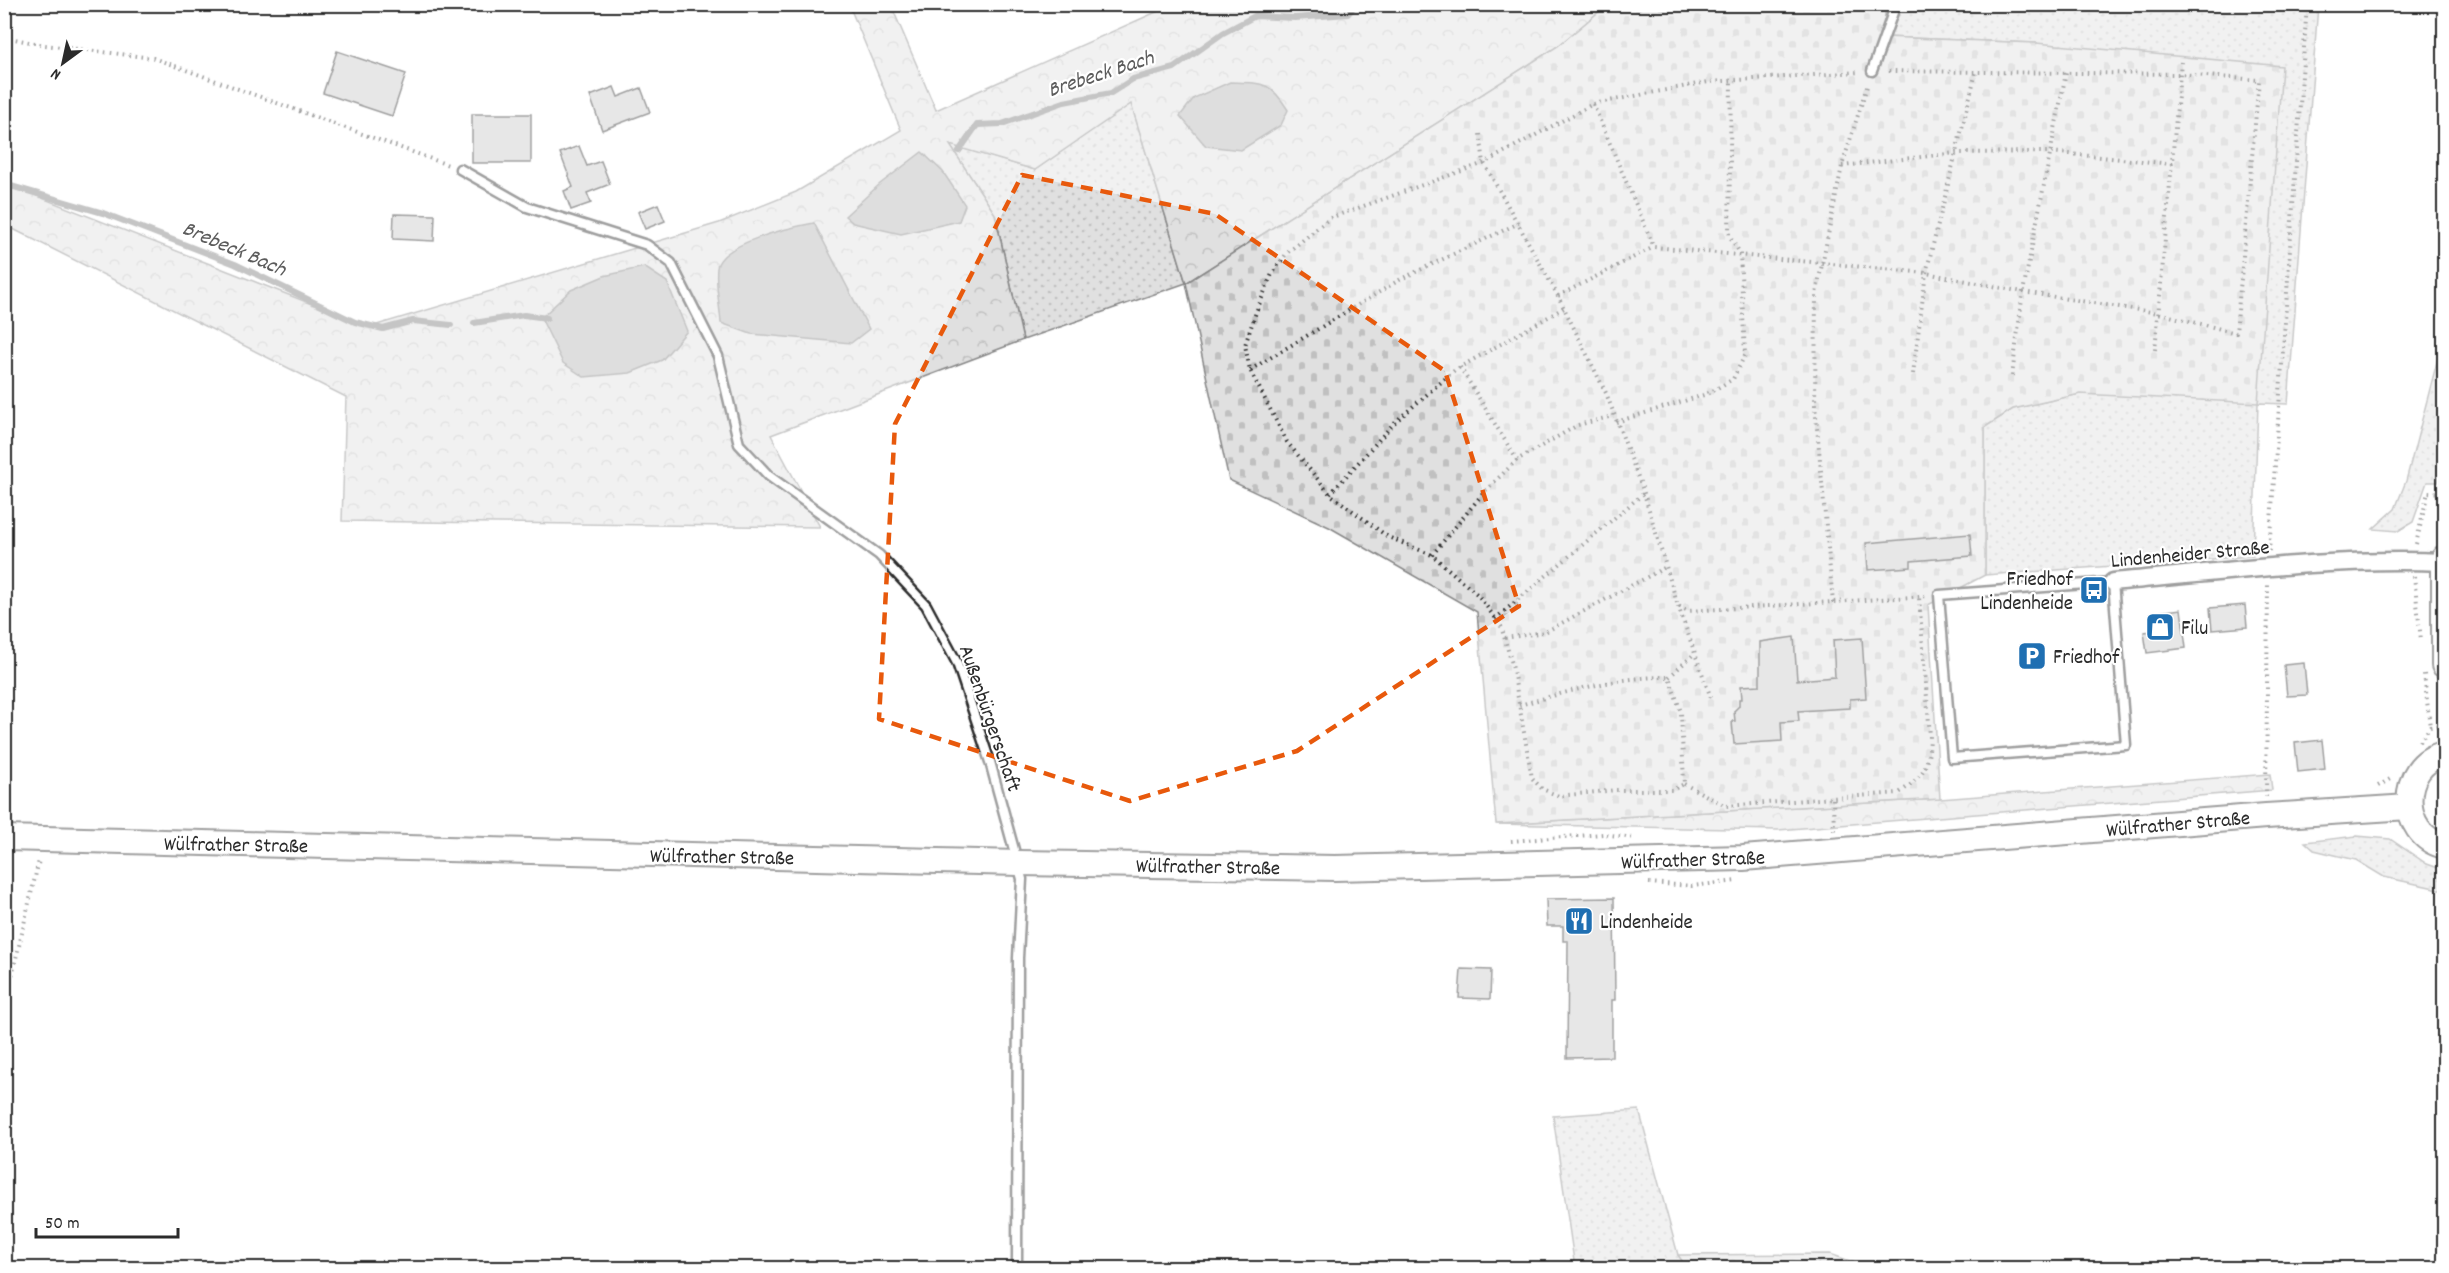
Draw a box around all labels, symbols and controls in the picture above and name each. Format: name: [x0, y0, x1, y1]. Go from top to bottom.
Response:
north arrow: [33, 33, 93, 93]
water label: Brebeck Bach: [1044, 43, 1159, 107]
text: N: [47, 62, 66, 85]
water label: Brebeck Bach: [177, 214, 291, 286]
street label: Lindenheider Straße: [2110, 534, 2271, 578]
place label: Friedhof Lindenheide: [1980, 566, 2074, 620]
bus stop icon: Friedhof Lindenheide: [2078, 574, 2110, 606]
shop icon: Filu: [2144, 611, 2176, 643]
place label: Filu: [2181, 615, 2208, 645]
parking icon: Friedhof: [2016, 640, 2048, 672]
street label: Außenbürgerschaft: [949, 642, 1027, 797]
place label: Friedhof: [2053, 644, 2120, 674]
street label: Wülfrather Straße: [2105, 805, 2251, 847]
street label: Wülfrather Straße: [164, 831, 308, 863]
street label: Wülfrather Straße: [650, 843, 794, 875]
street label: Wülfrather Straße: [1621, 844, 1766, 880]
street label: Wülfrather Straße: [1136, 853, 1280, 885]
restaurant icon: Lindenheide: [1563, 905, 1595, 937]
place label: Lindenheide: [1600, 909, 1693, 939]
scale bar: [36, 1201, 178, 1239]
text: 50 m: [45, 1212, 80, 1237]

